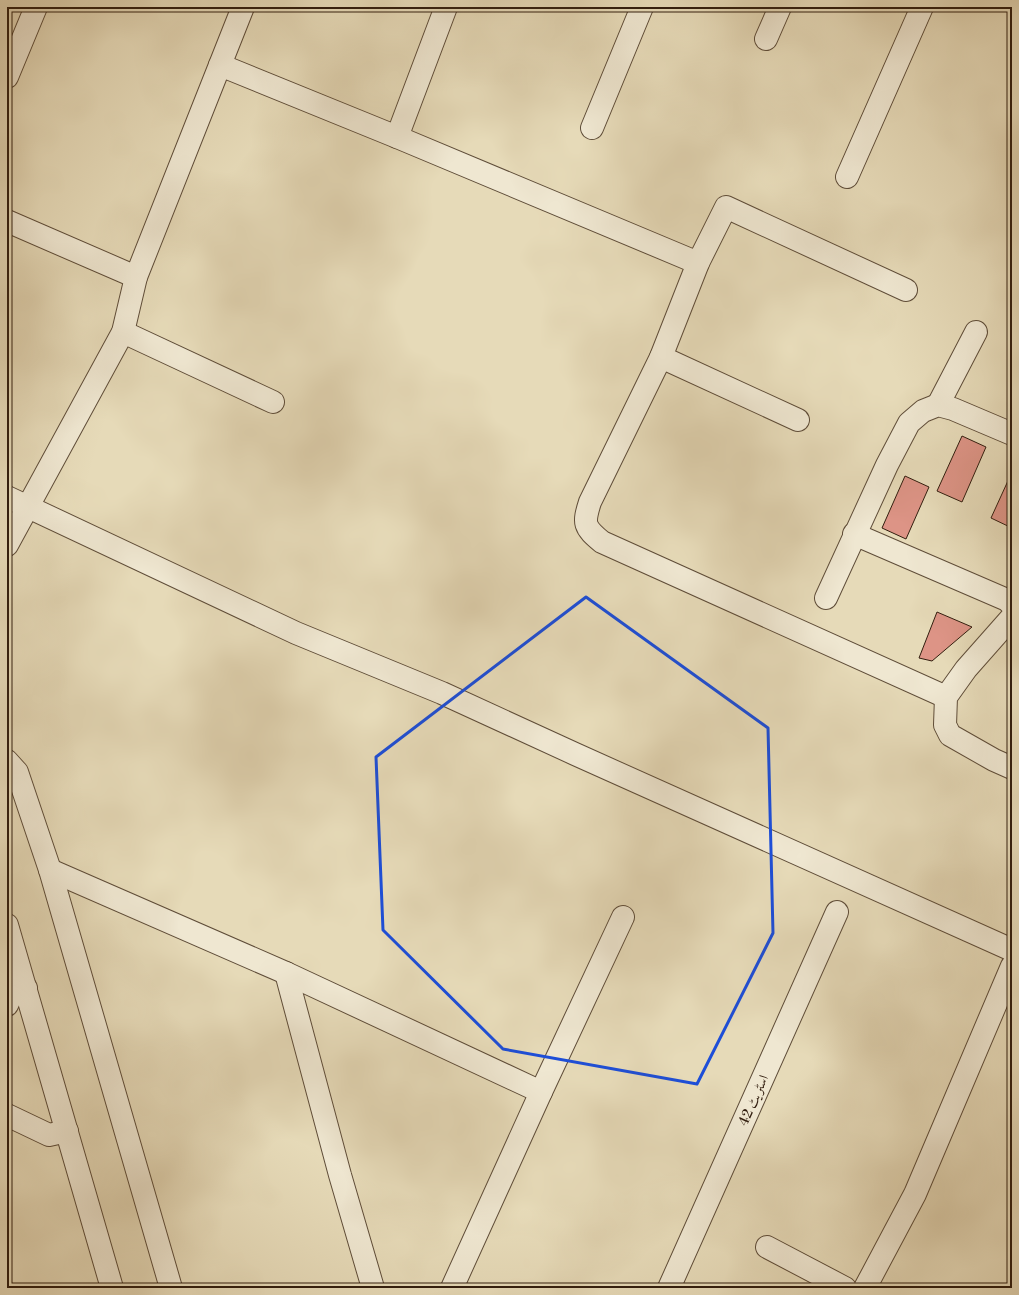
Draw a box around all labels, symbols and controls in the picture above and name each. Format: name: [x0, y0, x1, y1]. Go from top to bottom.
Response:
street label: اسٹریٹ 42: [735, 1072, 773, 1129]

